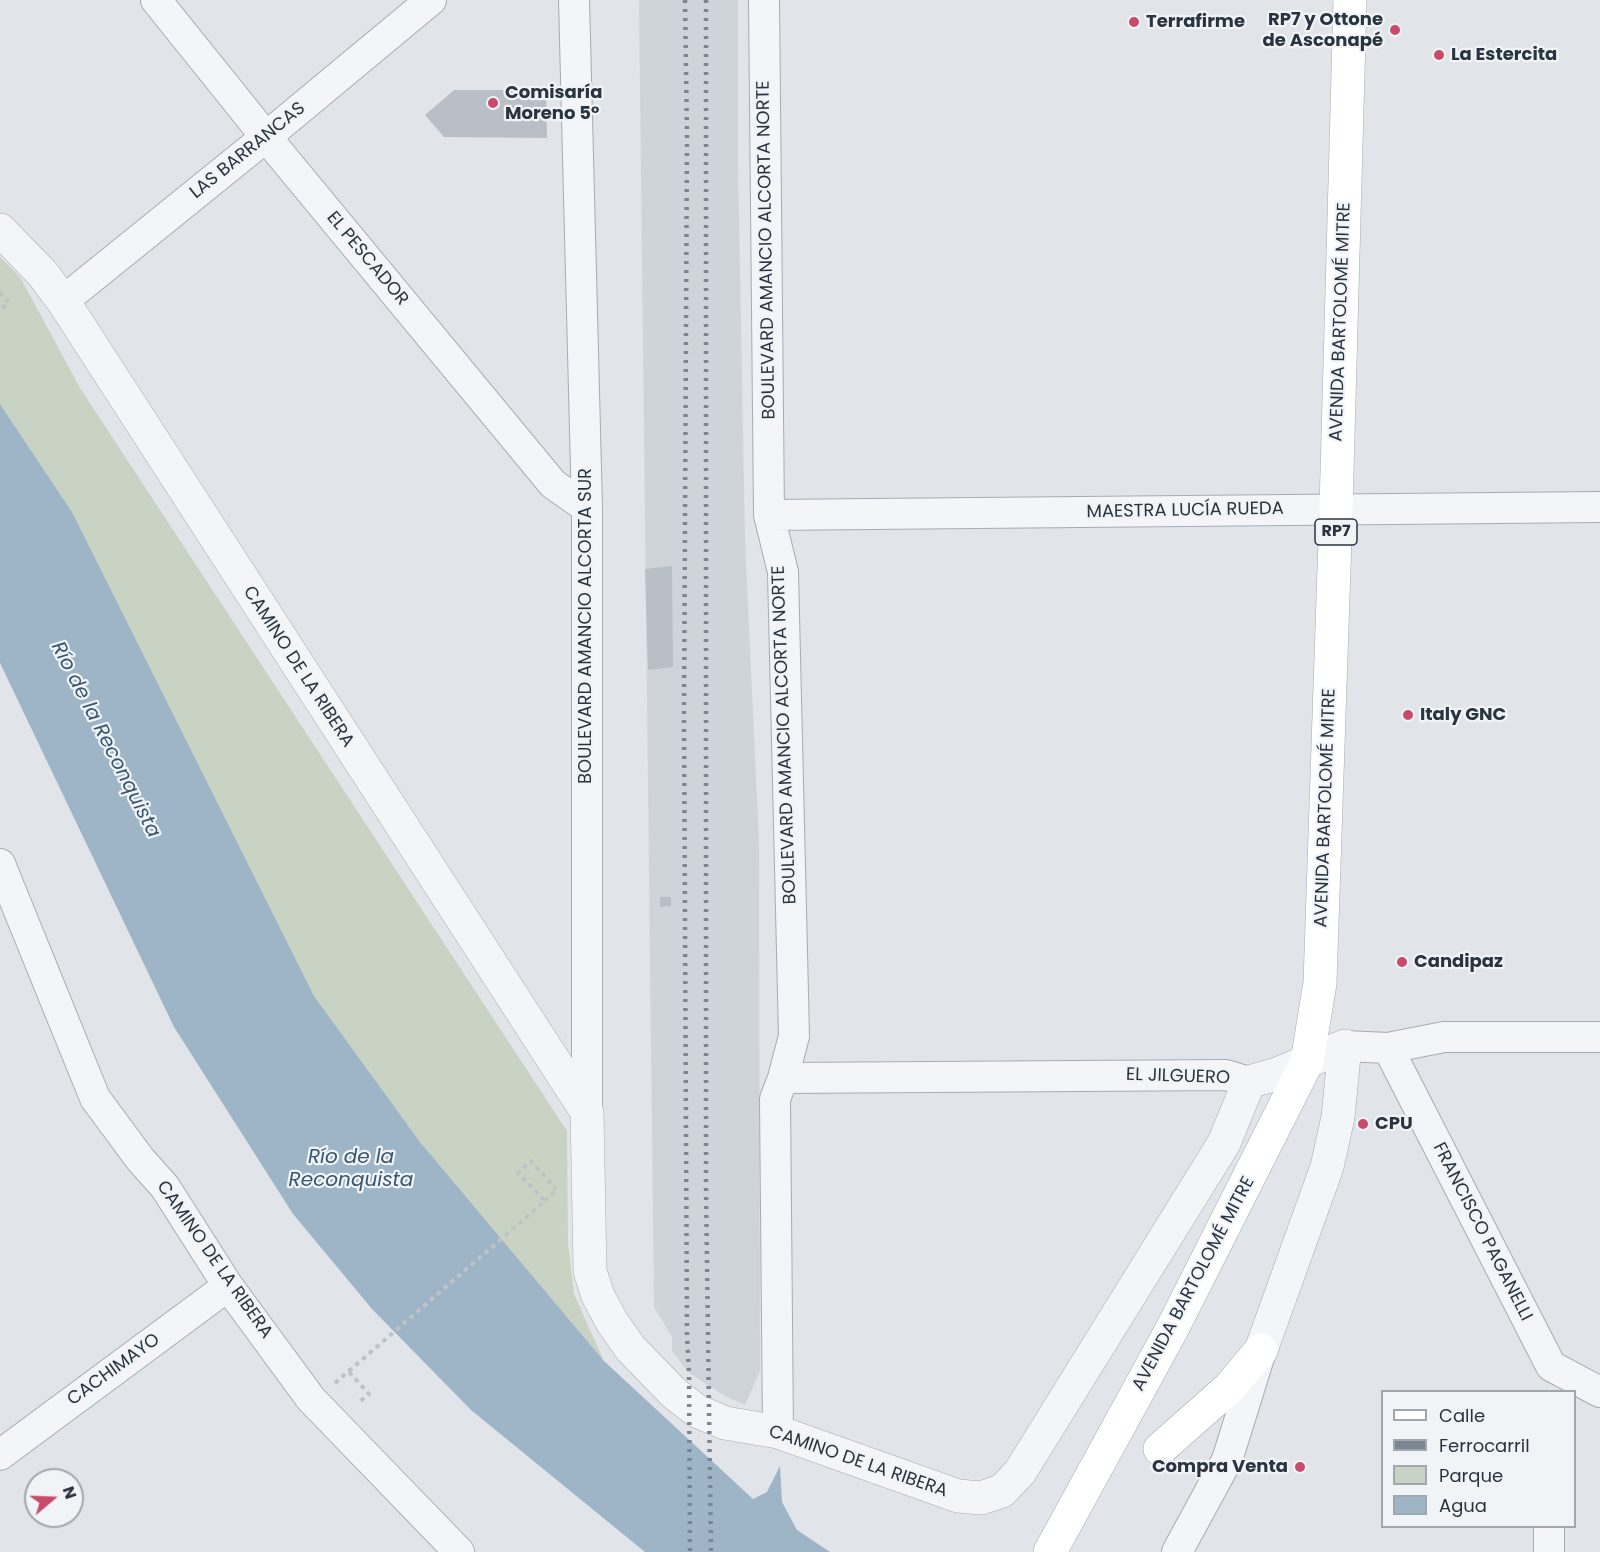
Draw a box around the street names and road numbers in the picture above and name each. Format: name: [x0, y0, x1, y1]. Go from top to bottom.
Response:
street label: BOULEVARD AMANCIO ALCORTA NORTE: [753, 80, 781, 420]
street label: LAS BARRANCAS: [186, 98, 310, 204]
street label: AVENIDA BARTOLOMÉ MITRE: [1326, 202, 1356, 442]
street label: EL PESCADOR: [321, 208, 413, 310]
street label: BOULEVARD AMANCIO ALCORTA SUR: [575, 468, 597, 784]
street label: MAESTRA LUCÍA RUEDA: [1086, 498, 1284, 524]
road number: RP7: [1315, 519, 1357, 545]
street label: BOULEVARD AMANCIO ALCORTA NORTE: [768, 565, 802, 905]
street label: CAMINO DE LA RIBERA: [238, 582, 358, 752]
street label: AVENIDA BARTOLOMÉ MITRE: [1311, 688, 1341, 928]
street label: EL JILGUERO: [1126, 1064, 1230, 1090]
street label: FRANCISCO PAGANELLI: [1428, 1139, 1536, 1325]
street label: AVENIDA BARTOLOMÉ MITRE: [1128, 1173, 1260, 1395]
street label: CAMINO DE LA RIBERA: [151, 1177, 277, 1343]
street label: CACHIMAYO: [64, 1329, 164, 1411]
street label: CAMINO DE LA RIBERA: [766, 1421, 950, 1503]

